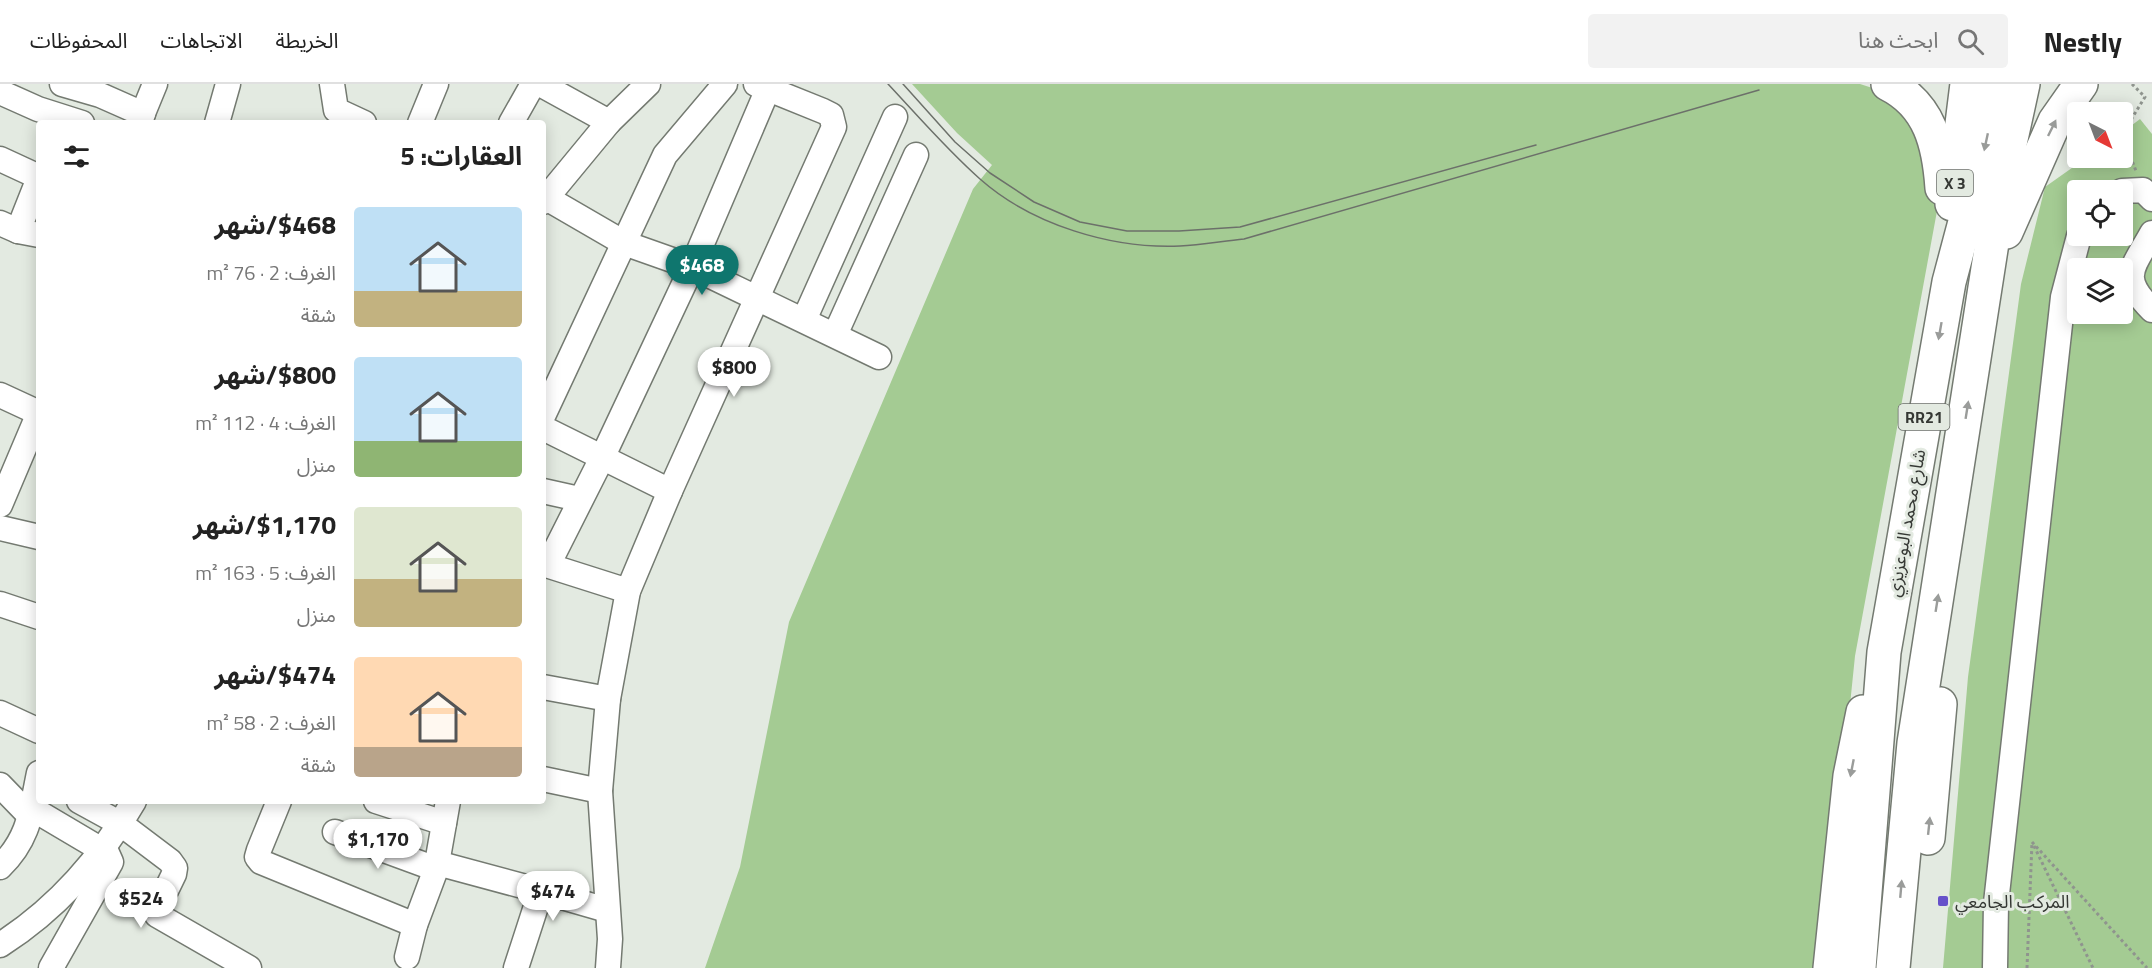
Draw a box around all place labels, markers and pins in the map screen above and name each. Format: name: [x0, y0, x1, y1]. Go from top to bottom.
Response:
pin: $468: [666, 245, 738, 296]
pin: $800: [698, 347, 770, 398]
pin: $1,170: [329, 819, 427, 870]
pin: $474: [517, 871, 589, 922]
pin: $524: [105, 878, 177, 929]
place label: المركب الجامعي: [1955, 888, 2070, 915]
marker: المركب الجامعي: [1936, 894, 1950, 908]

